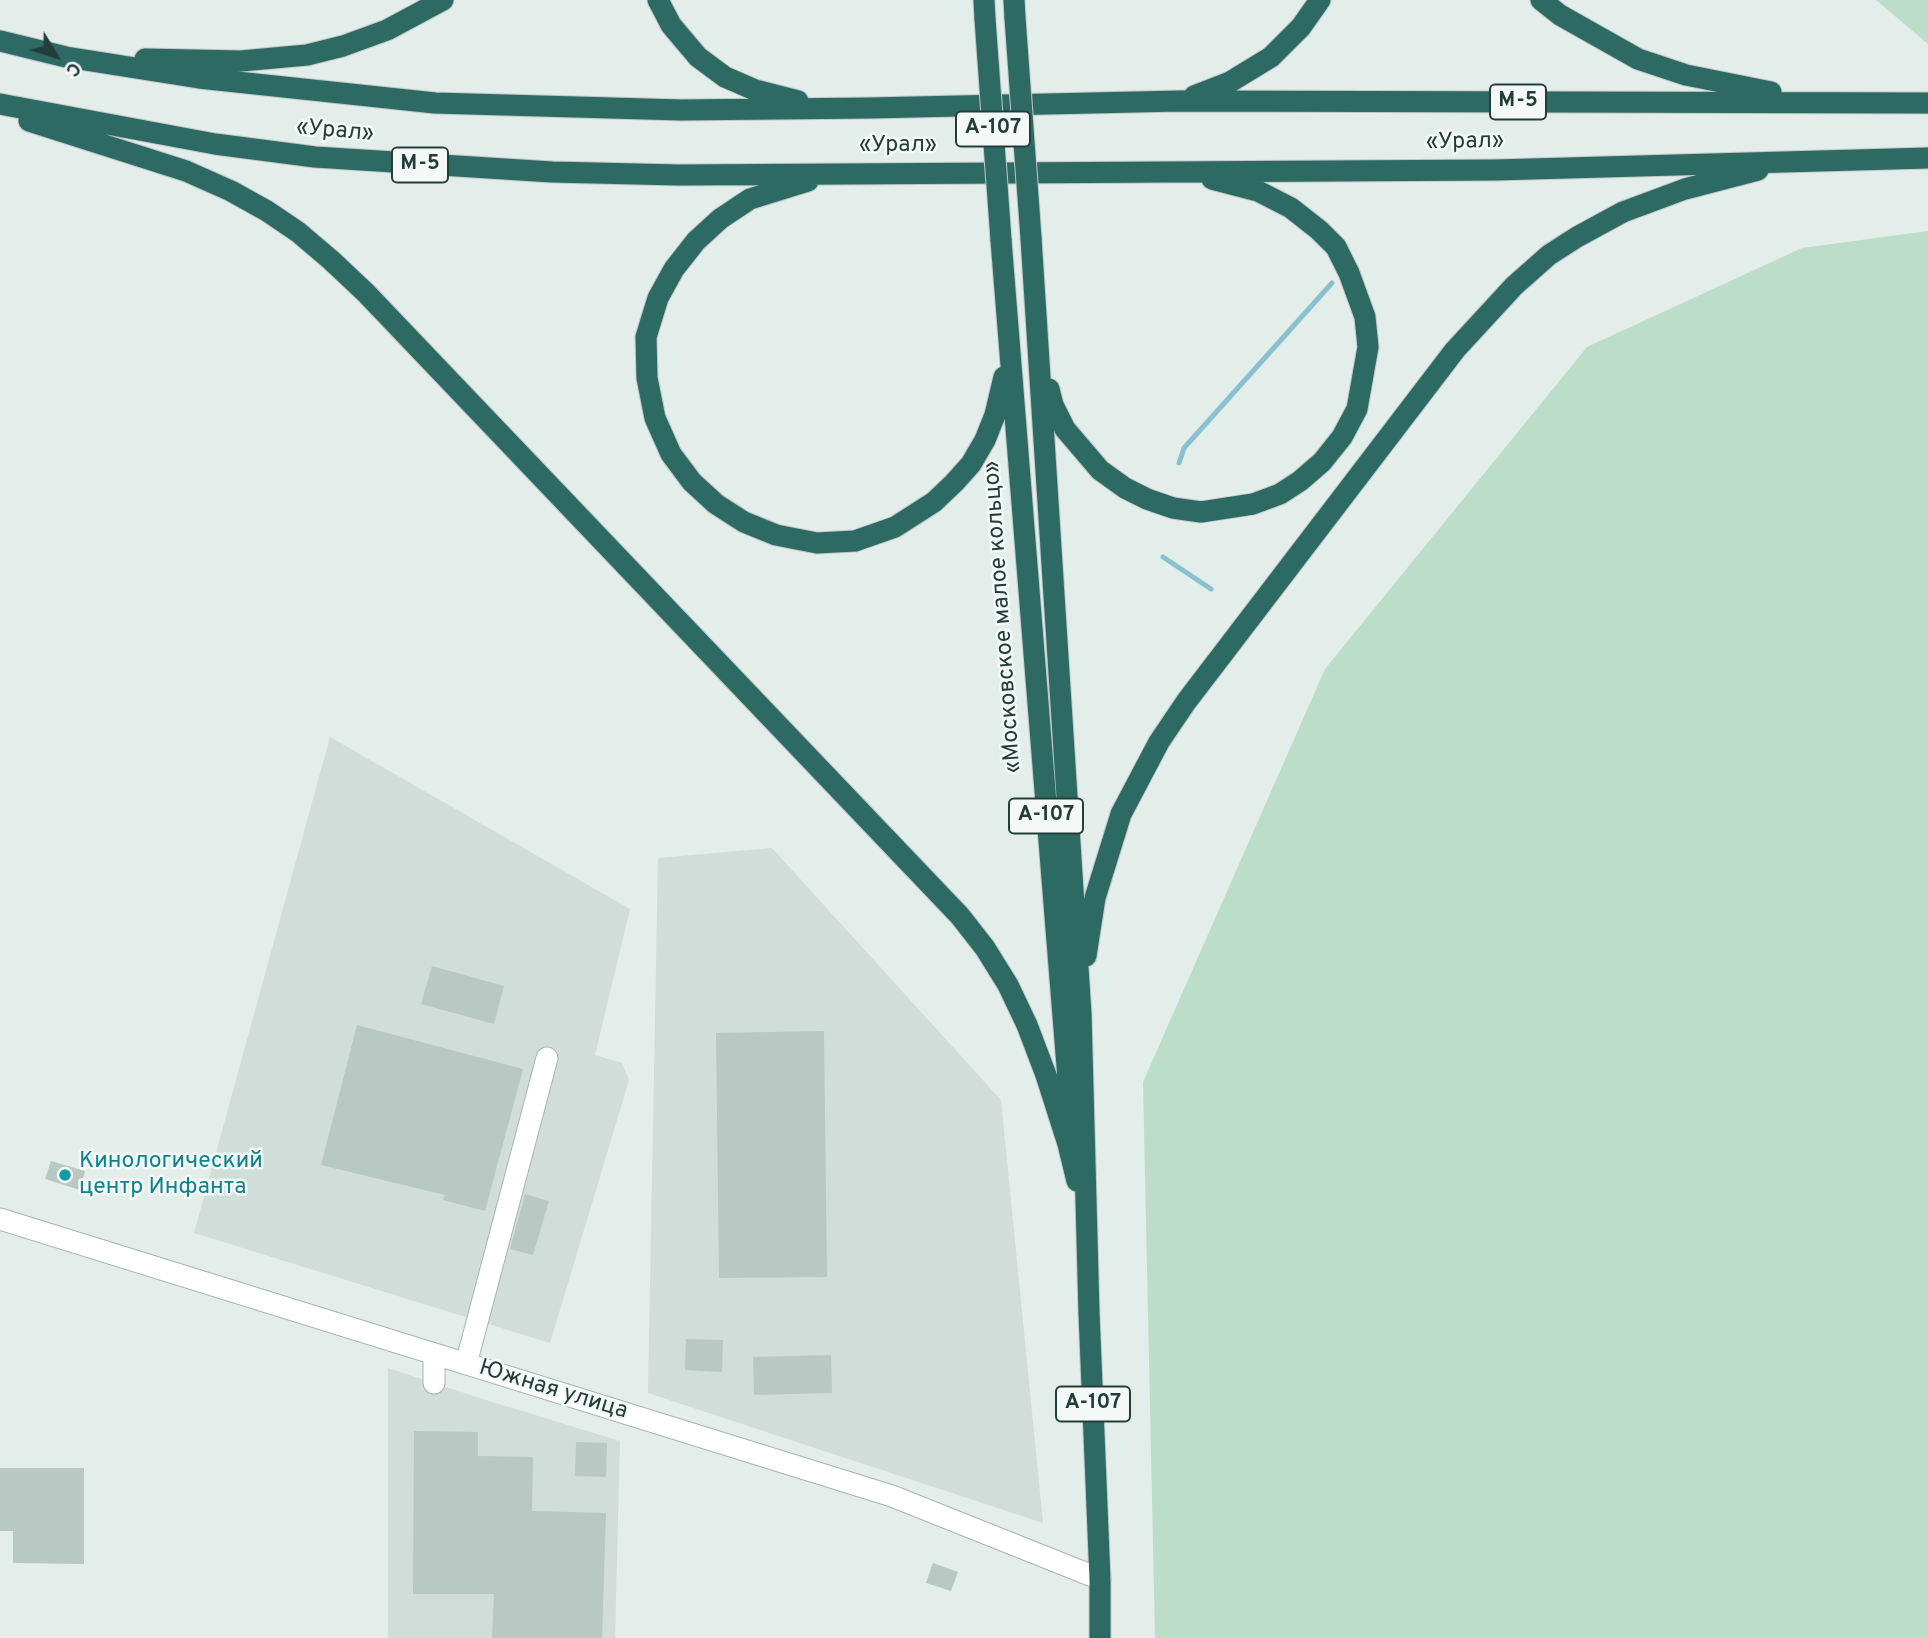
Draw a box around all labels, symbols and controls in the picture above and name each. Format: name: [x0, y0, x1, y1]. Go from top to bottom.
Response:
north arrow: [21, 21, 91, 91]
text: С: [59, 57, 86, 81]
road number: М-5: [1490, 84, 1546, 119]
road number: А-107: [956, 111, 1030, 146]
street label: «Урал»: [295, 115, 375, 149]
street label: «Урал»: [1426, 129, 1504, 157]
street label: «Урал»: [859, 132, 937, 160]
road number: М-5: [392, 148, 448, 182]
street label: «Московское малое кольцо»: [979, 460, 1029, 774]
road number: А-107: [1009, 798, 1083, 834]
place label: Кинологический центр Инфанта: [79, 1148, 263, 1202]
marker: Кинологический центр Инфанта: [57, 1167, 73, 1183]
street label: Южная улица: [475, 1355, 631, 1427]
road number: А-107: [1056, 1386, 1130, 1422]

